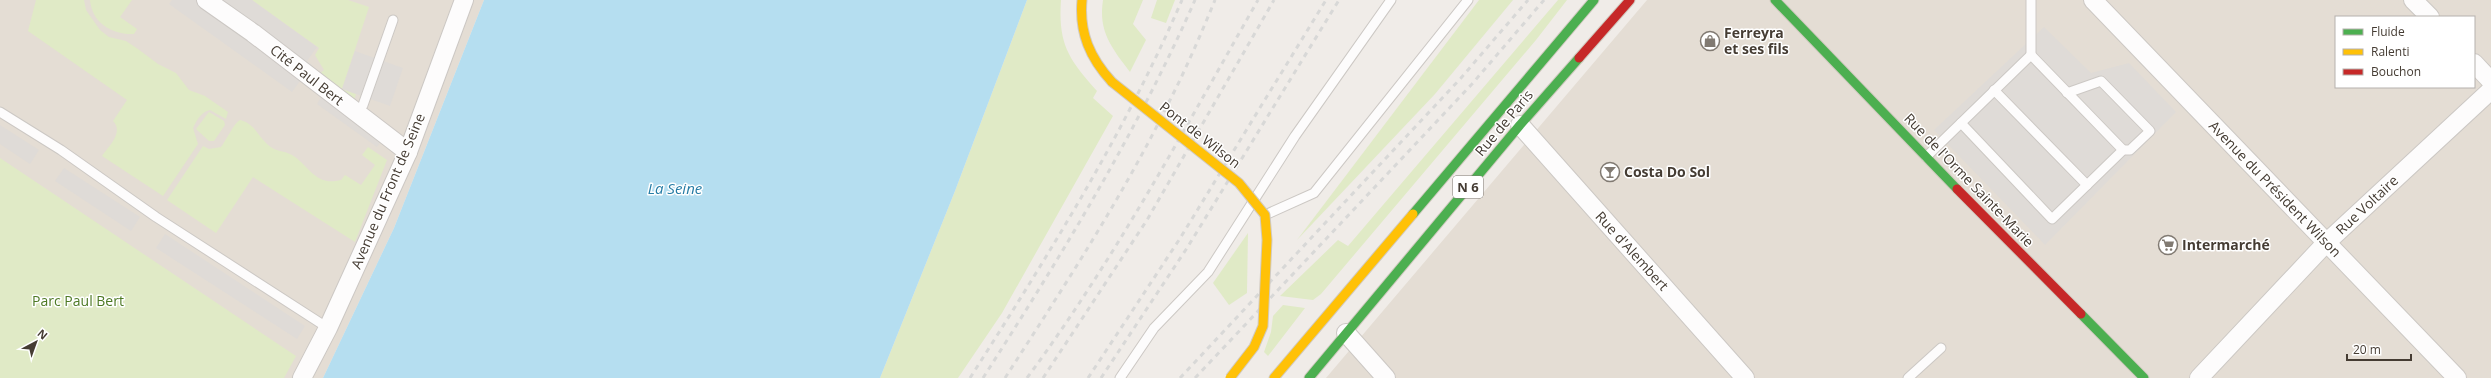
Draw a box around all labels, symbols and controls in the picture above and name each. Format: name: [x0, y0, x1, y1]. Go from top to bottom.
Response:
legend: [2335, 16, 2475, 88]
place label: Ferreyra et ses fils: [1724, 23, 1789, 58]
text: Fluide: [2371, 23, 2405, 40]
shop icon: Ferreyra et ses fils: [1699, 30, 1721, 52]
street label: Cité Paul Bert: [267, 40, 348, 109]
text: Ralenti: [2371, 43, 2410, 60]
text: Bouchon: [2371, 63, 2421, 80]
street label: Rue de Paris: [1470, 85, 1537, 160]
street label: Pont de Wilson: [1156, 97, 1245, 172]
street label: Rue de l'Orme Sainte-Marie: [1900, 109, 2038, 251]
street label: Avenue du Front de Seine: [346, 110, 429, 272]
street label: Avenue du Président Wilson: [2205, 116, 2346, 261]
bar icon: Costa Do Sol: [1599, 161, 1621, 183]
place label: Costa Do Sol: [1624, 162, 1710, 181]
street label: Rue Voltaire: [2331, 171, 2402, 238]
road number: N 6: [1453, 176, 1483, 198]
water label: La Seine: [648, 178, 703, 198]
street label: Rue d'Alembert: [1592, 207, 1673, 294]
supermarket icon: Intermarché: [2157, 234, 2179, 256]
place label: Intermarché: [2182, 235, 2270, 254]
park label: Parc Paul Bert: [32, 291, 124, 310]
north arrow: [16, 322, 56, 362]
text: N: [35, 325, 51, 343]
scale bar: [2347, 336, 2411, 362]
text: 20 m: [2353, 341, 2381, 358]

